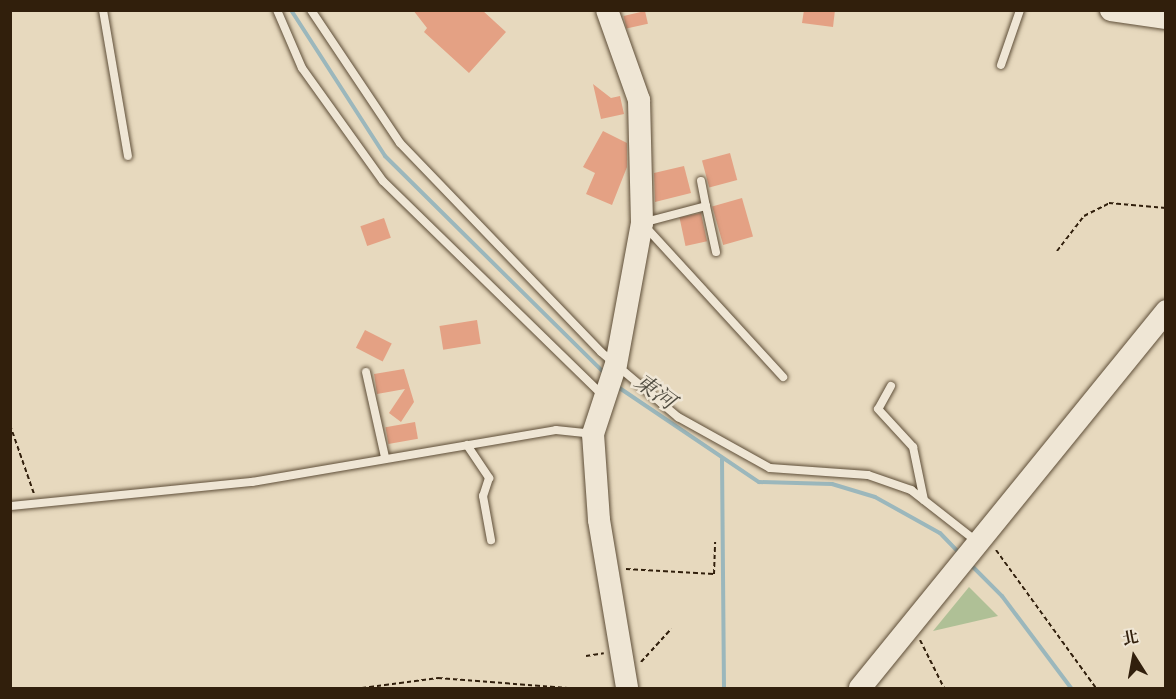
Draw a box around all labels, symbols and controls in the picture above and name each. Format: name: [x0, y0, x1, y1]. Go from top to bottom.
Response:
water label: 東河: [628, 369, 680, 417]
north arrow: [1104, 627, 1164, 687]
text: 北: [1121, 627, 1141, 652]

